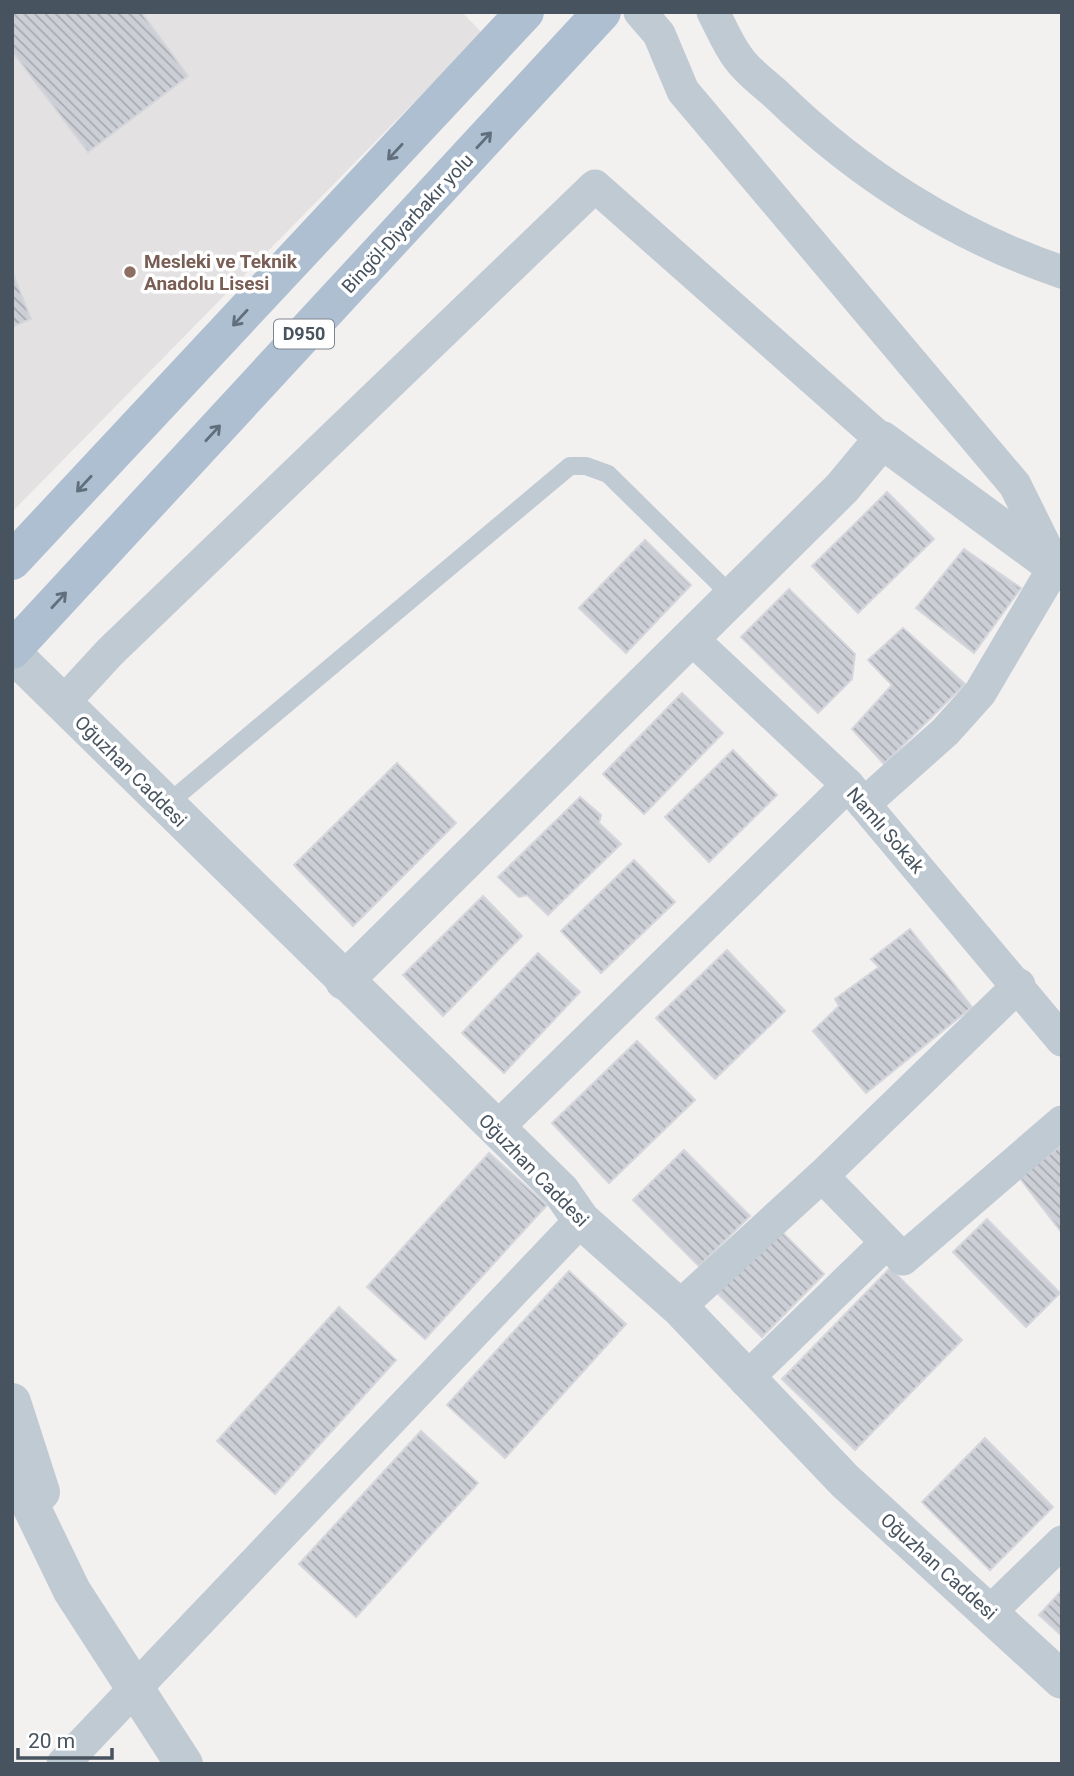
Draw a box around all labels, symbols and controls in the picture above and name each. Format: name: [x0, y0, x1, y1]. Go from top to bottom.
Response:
one-way arrow: [476, 131, 492, 149]
one-way arrow: [387, 143, 404, 160]
street label: Bingöl-Diyarbakır yolu: [337, 149, 478, 298]
place label: Mesleki ve Teknik Anadolu Lisesi: [144, 250, 298, 295]
marker: Mesleki ve Teknik Anadolu Lisesi: [122, 264, 138, 280]
one-way arrow: [231, 309, 248, 326]
road number: D950: [274, 320, 334, 348]
one-way arrow: [205, 424, 221, 442]
one-way arrow: [76, 475, 93, 492]
one-way arrow: [50, 592, 67, 609]
street label: Oğuzhan Caddesi: [70, 711, 191, 832]
street label: Namlı Sokak: [842, 783, 929, 878]
street label: Oğuzhan Caddesi: [474, 1109, 593, 1232]
street label: Oğuzhan Caddesi: [876, 1508, 1001, 1625]
scale bar: [18, 1716, 112, 1760]
text: 20 m: [28, 1729, 75, 1753]

